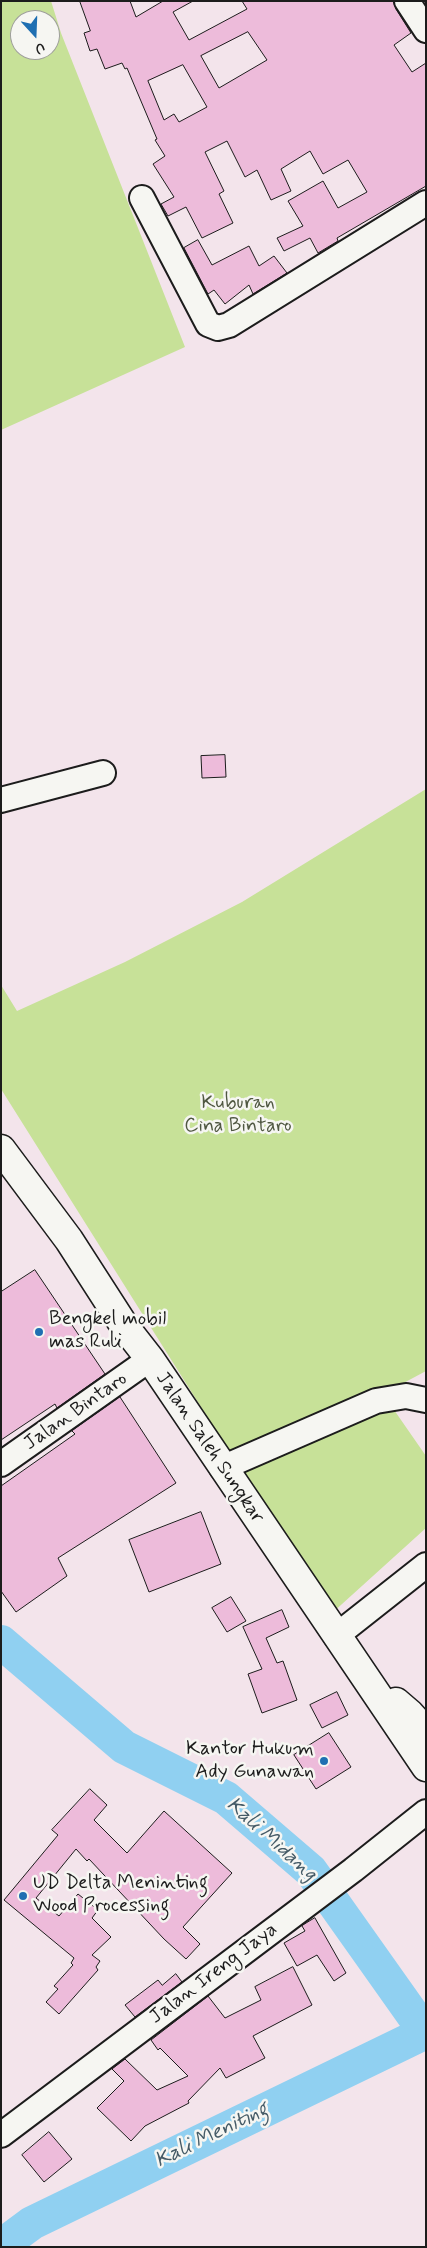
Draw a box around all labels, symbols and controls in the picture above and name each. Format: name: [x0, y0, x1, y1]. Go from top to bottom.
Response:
north arrow: [10, 10, 60, 60]
text: U: [32, 38, 47, 58]
park label: Kuburan Cina Bintaro: [184, 1092, 292, 1139]
place label: Bengkel mobil mas Ruli: [49, 1308, 166, 1355]
marker: Bengkel mobil mas Ruli: [33, 1326, 45, 1338]
street label: Jalan Bintaro: [20, 1368, 132, 1456]
street label: Jalan Saleh Sungkar: [149, 1368, 269, 1528]
place label: Kantor Hukum Ady Gunawan: [186, 1738, 314, 1785]
marker: Kantor Hukum Ady Gunawan: [318, 1755, 330, 1767]
water label: Kali Midang: [221, 1793, 321, 1887]
place label: UD Delta Meninting Wood Processing: [33, 1872, 208, 1919]
marker: UD Delta Meninting Wood Processing: [17, 1890, 29, 1902]
street label: Jalan Ireng Jaya: [145, 1918, 283, 2030]
water label: Kali Meniting: [151, 2098, 273, 2174]

